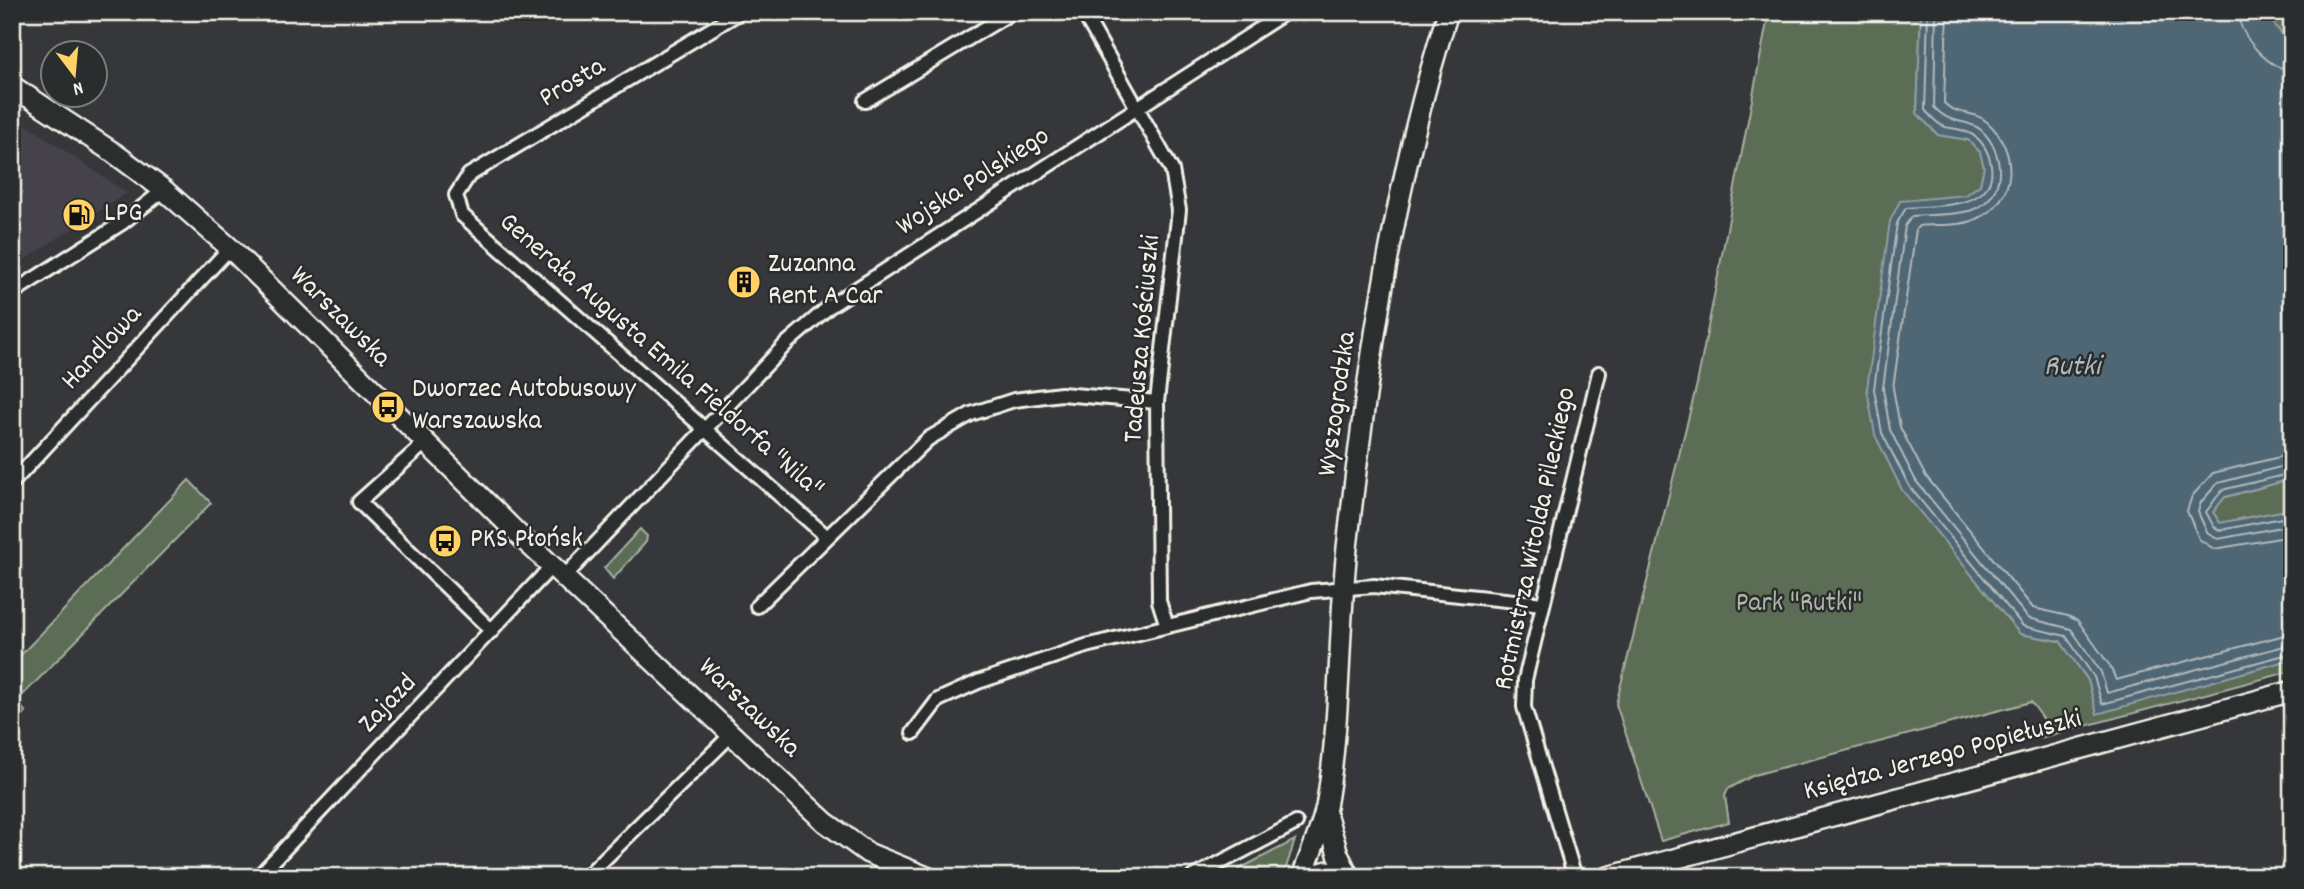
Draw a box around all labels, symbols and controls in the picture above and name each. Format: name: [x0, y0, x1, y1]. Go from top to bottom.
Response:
north arrow: [38, 38, 108, 108]
street label: Prosta: [532, 48, 614, 119]
text: N: [69, 73, 86, 101]
street label: Wojska Polskiego: [889, 118, 1059, 248]
place label: LPG: [104, 195, 142, 235]
fuel station icon: LPG: [60, 196, 98, 234]
street label: Generała Augusta Emila Fieldorfa "Nila": [489, 204, 831, 510]
street label: Tadeusza Kościuszki: [1115, 233, 1173, 445]
place label: Zuzanna Rent A Car: [768, 246, 883, 318]
street label: Warszawska: [279, 258, 400, 379]
building icon: Zuzanna Rent A Car: [725, 263, 763, 301]
street label: Handlowa: [53, 297, 154, 401]
street label: Wyszogrodzka: [1309, 328, 1369, 479]
water label: Rutki: [2044, 347, 2105, 390]
place label: Dworzec Autobusowy Warszawska: [412, 371, 637, 443]
street label: Rotmistrza Witolda Pileckiego: [1485, 384, 1589, 694]
bus stop icon: Dworzec Autobusowy Warszawska: [369, 388, 407, 426]
place label: PKS Płońsk: [470, 521, 583, 561]
bus stop icon: PKS Płońsk: [426, 522, 464, 560]
park label: Park "Rutki": [1736, 585, 1862, 625]
street label: Warszawska: [687, 650, 809, 769]
street label: Zajazd: [350, 666, 428, 744]
street label: Księdza Jerzego Popiełuszki: [1800, 701, 2086, 813]

